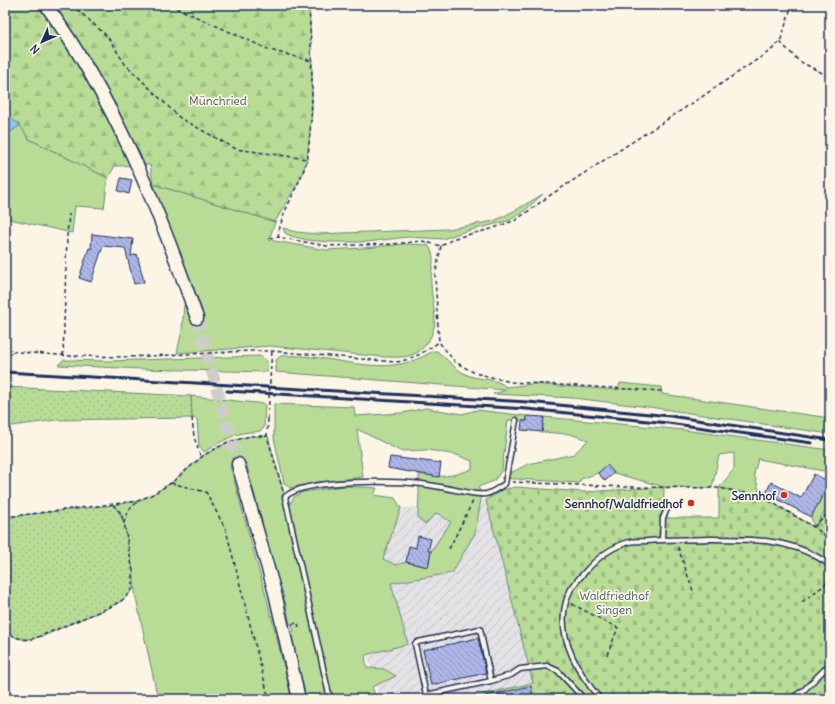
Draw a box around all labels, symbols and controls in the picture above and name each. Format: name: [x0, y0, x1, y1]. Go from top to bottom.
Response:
north arrow: [22, 22, 62, 62]
text: N: [27, 41, 43, 57]
park label: Münchried: [189, 93, 247, 108]
place label: Sennhof: [731, 488, 777, 503]
marker: Sennhof: [779, 490, 789, 500]
place label: Sennhof/Waldfriedhof: [565, 496, 684, 511]
marker: Sennhof/Waldfriedhof: [686, 498, 696, 508]
park label: Waldfriedhof Singen: [579, 588, 650, 617]

